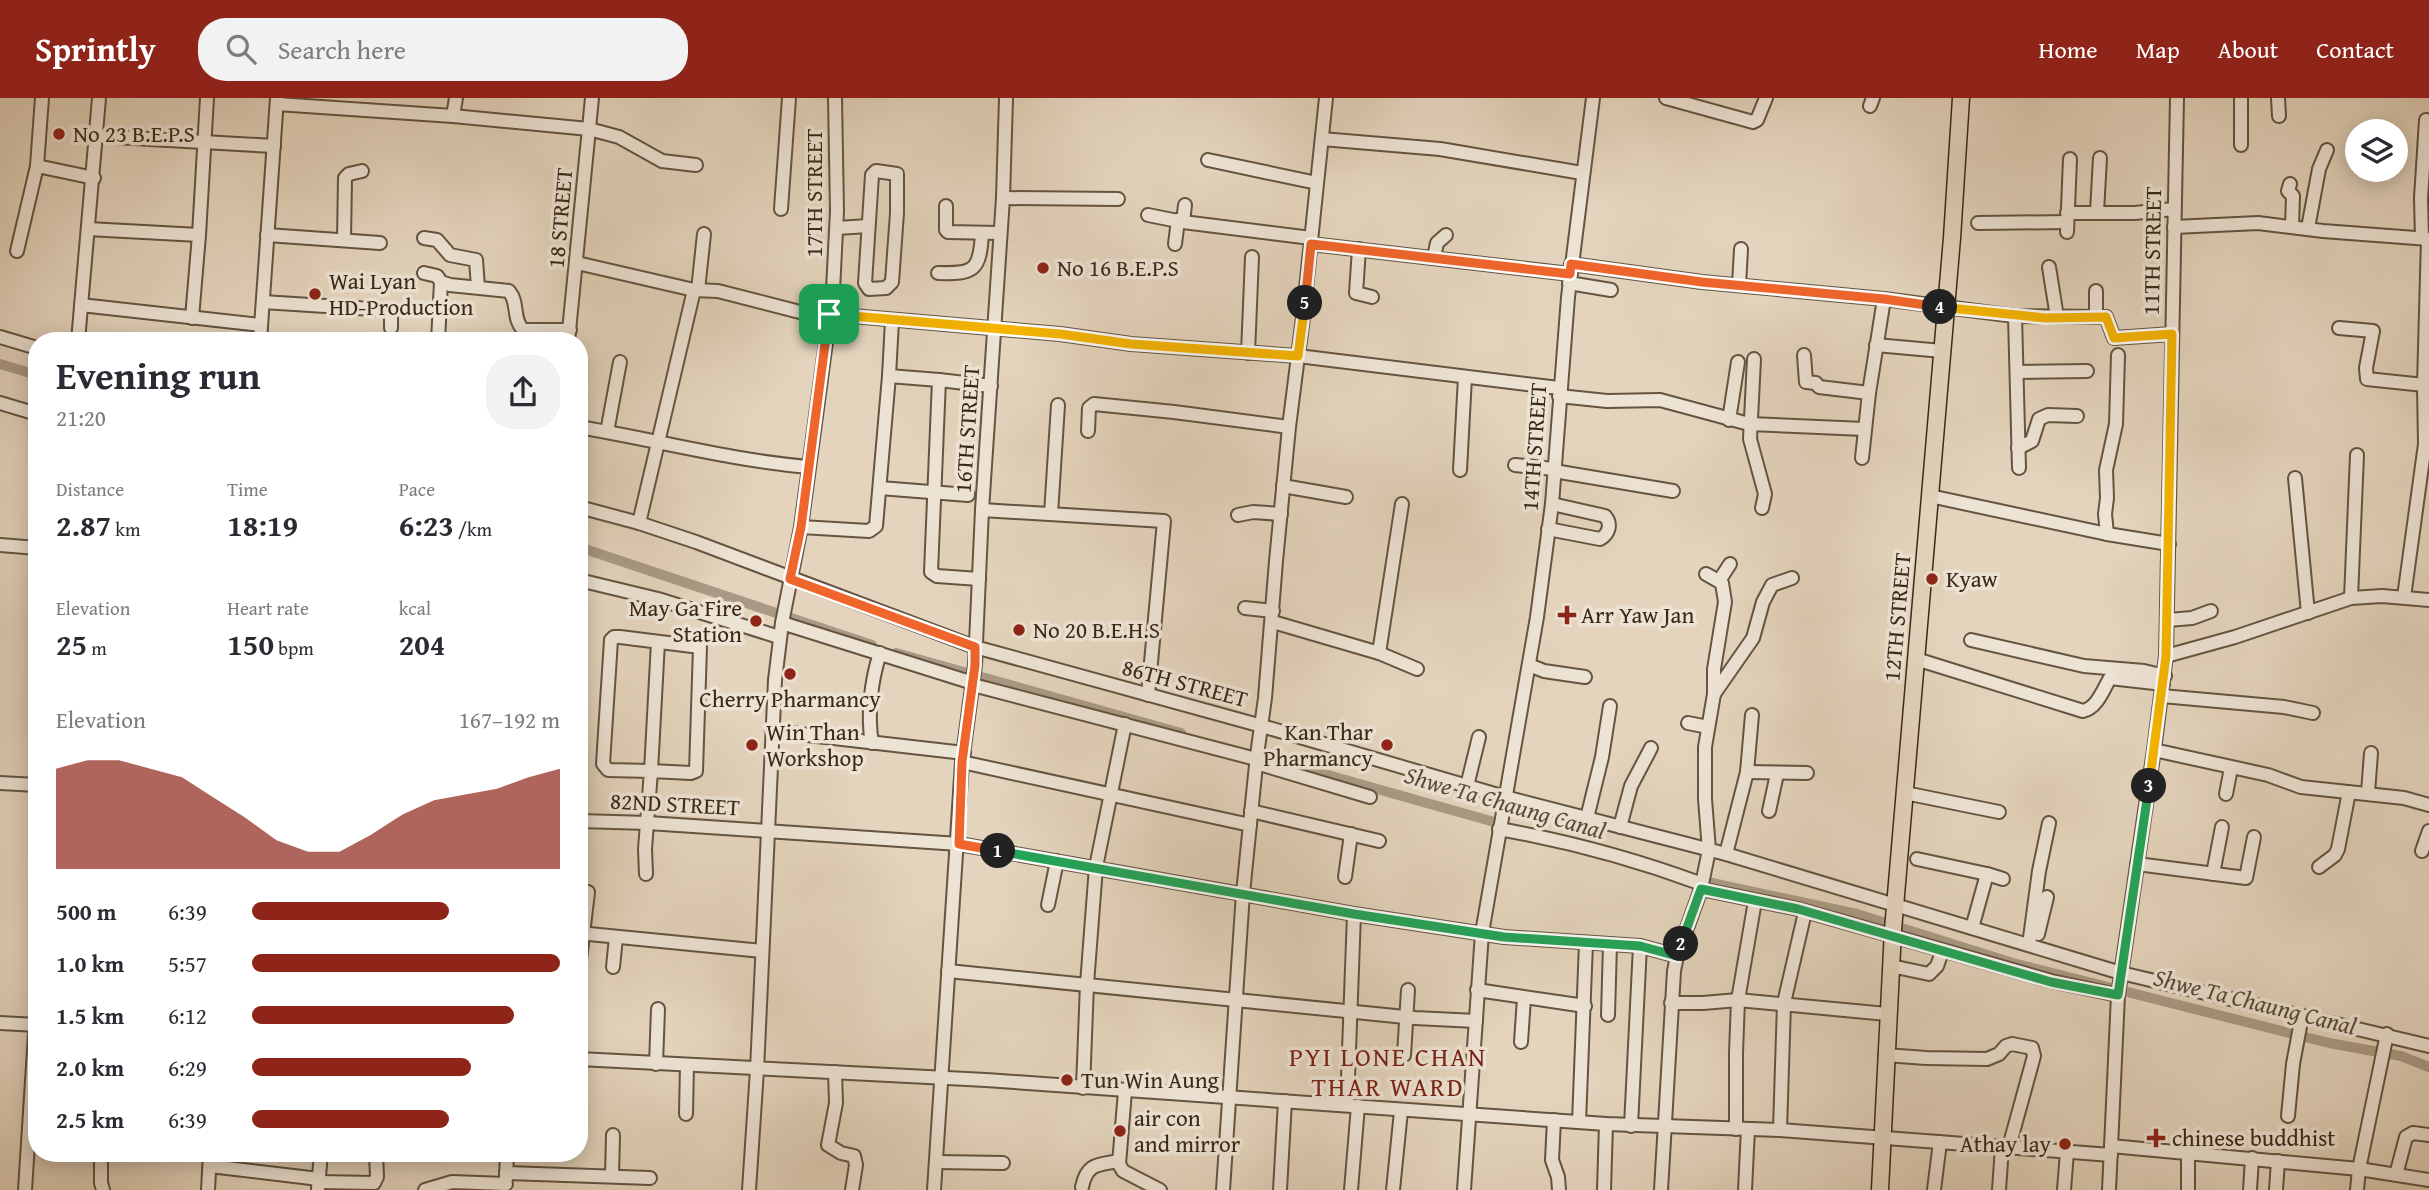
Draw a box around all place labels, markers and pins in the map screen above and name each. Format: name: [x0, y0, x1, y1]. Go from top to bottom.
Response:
place label: No 23 B.E.P.S: [73, 117, 195, 150]
marker: No 23 B.E.P.S: [51, 126, 67, 142]
place label: No 16 B.E.P.S: [1057, 251, 1179, 284]
marker: No 16 B.E.P.S: [1035, 260, 1051, 276]
place label: Wai Lyan HD-Production: [329, 264, 474, 323]
pin: [799, 284, 859, 344]
marker: Wai Lyan HD-Production: [307, 286, 323, 302]
pin: 5: [1288, 286, 1322, 320]
pin: 4: [1923, 290, 1958, 325]
place label: Kyaw: [1946, 562, 1998, 595]
marker: Kyaw: [1924, 571, 1940, 587]
place label: May Ga Fire Station: [629, 591, 742, 650]
place label: Arr Yaw Jan: [1581, 598, 1694, 631]
marker: Arr Yaw Jan: [1559, 607, 1575, 623]
marker: May Ga Fire Station: [748, 613, 764, 629]
place label: No 20 B.E.H.S: [1033, 613, 1160, 646]
marker: No 20 B.E.H.S: [1011, 622, 1027, 638]
marker: Cherry Pharmancy: [782, 666, 798, 682]
place label: Cherry Pharmancy: [699, 682, 881, 715]
place label: Win Than Workshop: [766, 715, 864, 774]
place label: Kan Thar Pharmancy: [1263, 715, 1374, 774]
marker: Win Than Workshop: [744, 737, 760, 753]
marker: Kan Thar Pharmancy: [1379, 737, 1395, 753]
pin: 3: [2132, 768, 2166, 804]
pin: 1: [981, 834, 1016, 868]
pin: 2: [1664, 926, 1698, 962]
place label: Tun Win Aung: [1081, 1063, 1220, 1096]
marker: Tun Win Aung: [1059, 1072, 1075, 1088]
place label: air con and mirror: [1134, 1101, 1241, 1160]
place label: chinese buddhist: [2172, 1121, 2335, 1154]
marker: air con and mirror: [1112, 1123, 1128, 1139]
place label: Athay lay: [1960, 1127, 2052, 1160]
marker: chinese buddhist: [2146, 1128, 2166, 1148]
marker: Athay lay: [2057, 1136, 2073, 1152]

